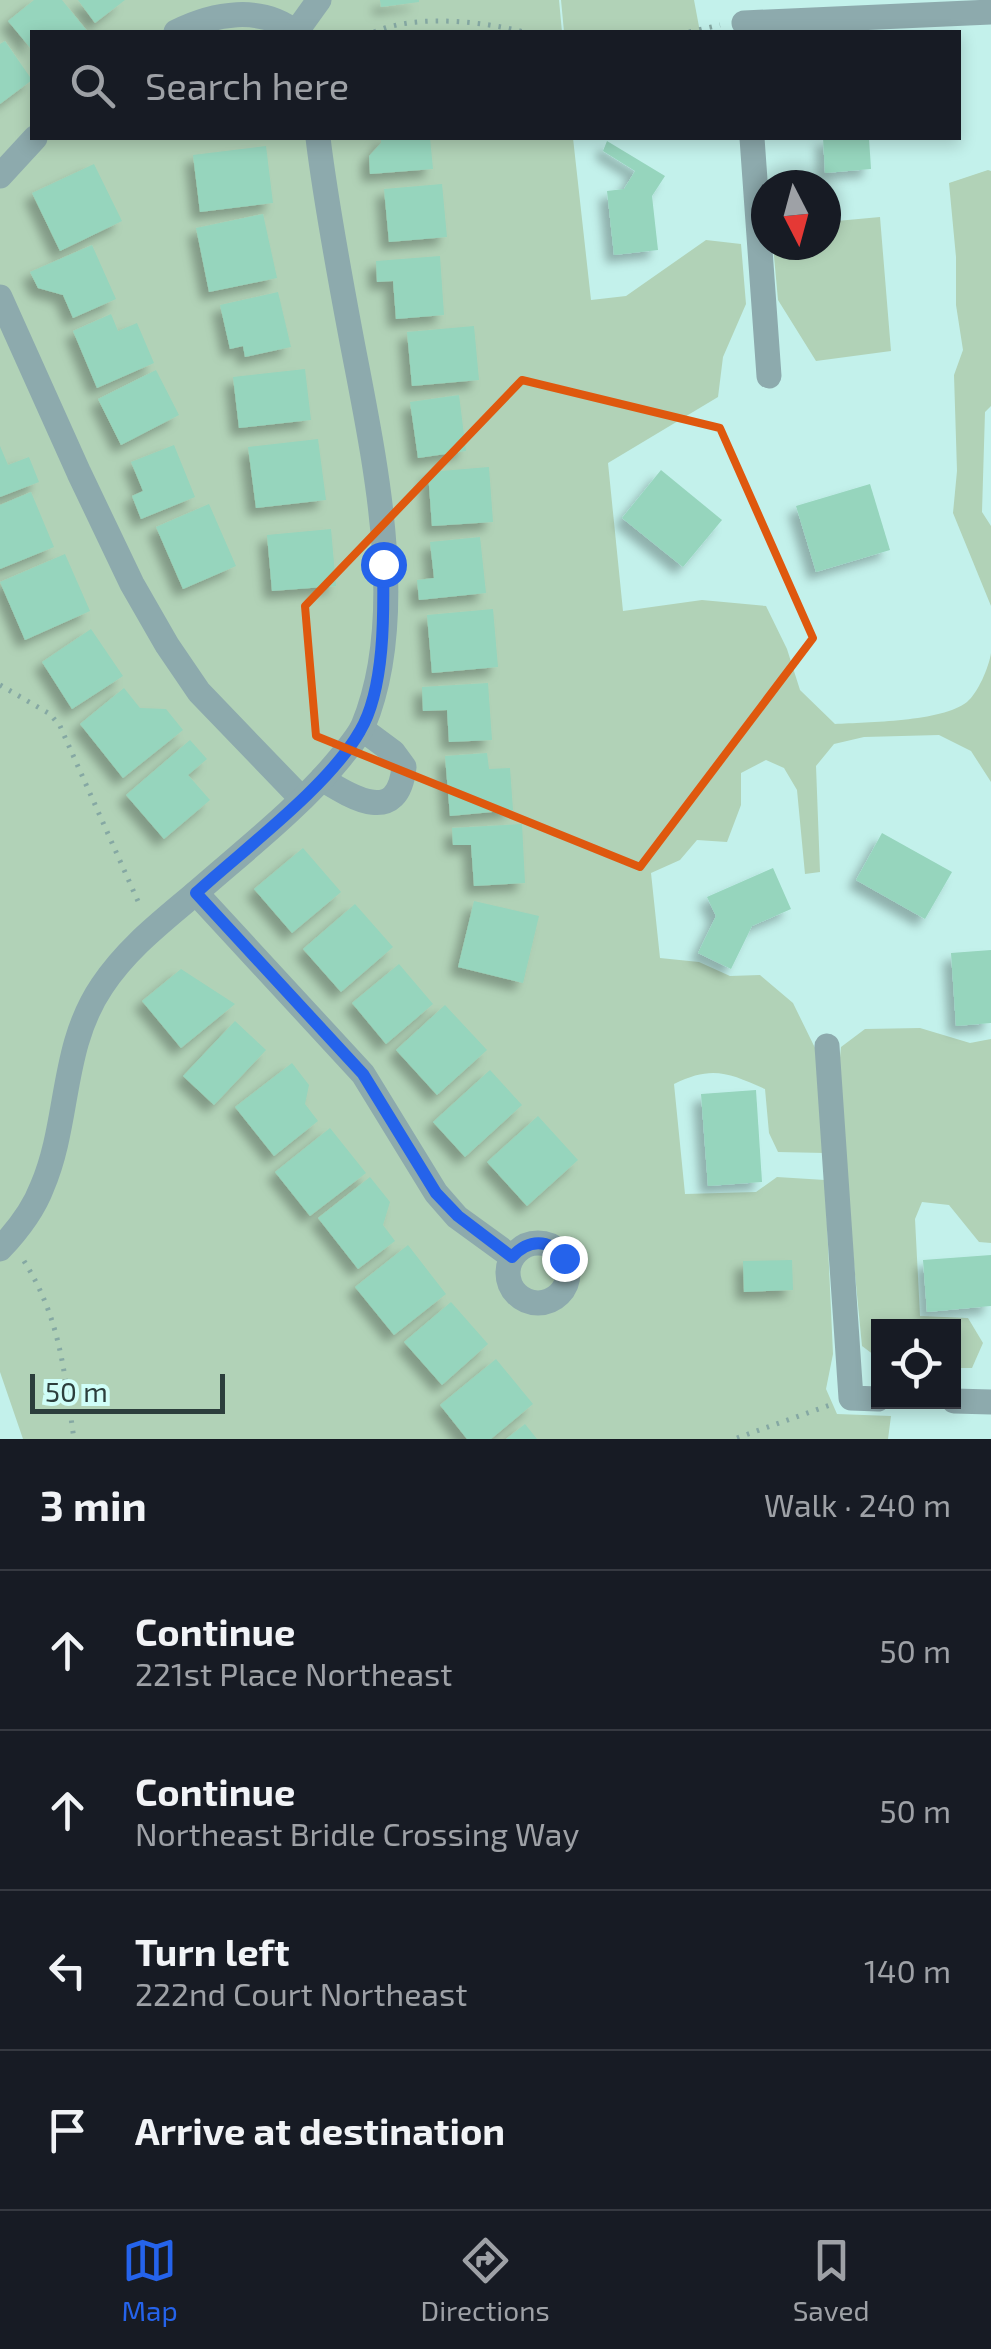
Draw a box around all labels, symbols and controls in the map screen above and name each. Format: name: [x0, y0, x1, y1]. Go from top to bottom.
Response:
search box: [30, 30, 961, 140]
icon: search: [65, 58, 120, 113]
text: Search here: [145, 62, 349, 108]
north arrow: [751, 170, 841, 260]
route start: [361, 542, 407, 588]
route end: [542, 1236, 588, 1282]
map controls: [871, 1319, 961, 1409]
button: locate: [871, 1319, 961, 1409]
scale bar: [30, 1369, 225, 1414]
text: 50 m: [45, 1374, 108, 1408]
text: 3 min: [40, 1479, 147, 1529]
text: Walk · 240 m: [764, 1485, 951, 1523]
text: Continue: [135, 1608, 295, 1654]
icon: ahead: [40, 1623, 95, 1678]
text: 50 m: [879, 1631, 951, 1669]
text: 221st Place Northeast: [135, 1654, 453, 1692]
text: Continue: [135, 1768, 295, 1814]
icon: ahead: [40, 1783, 95, 1838]
text: 50 m: [879, 1791, 951, 1829]
text: Northeast Bridle Crossing Way: [135, 1814, 579, 1852]
text: Turn left: [135, 1928, 290, 1974]
icon: left: [40, 1943, 95, 1998]
text: 140 m: [864, 1951, 951, 1989]
text: 222nd Court Northeast: [135, 1974, 467, 2012]
icon: arrive: [40, 2103, 95, 2158]
text: Arrive at destination: [135, 2107, 505, 2153]
tab: Map: [121, 2233, 178, 2327]
tab: Directions: [421, 2233, 550, 2327]
tab: Saved: [793, 2233, 870, 2327]

